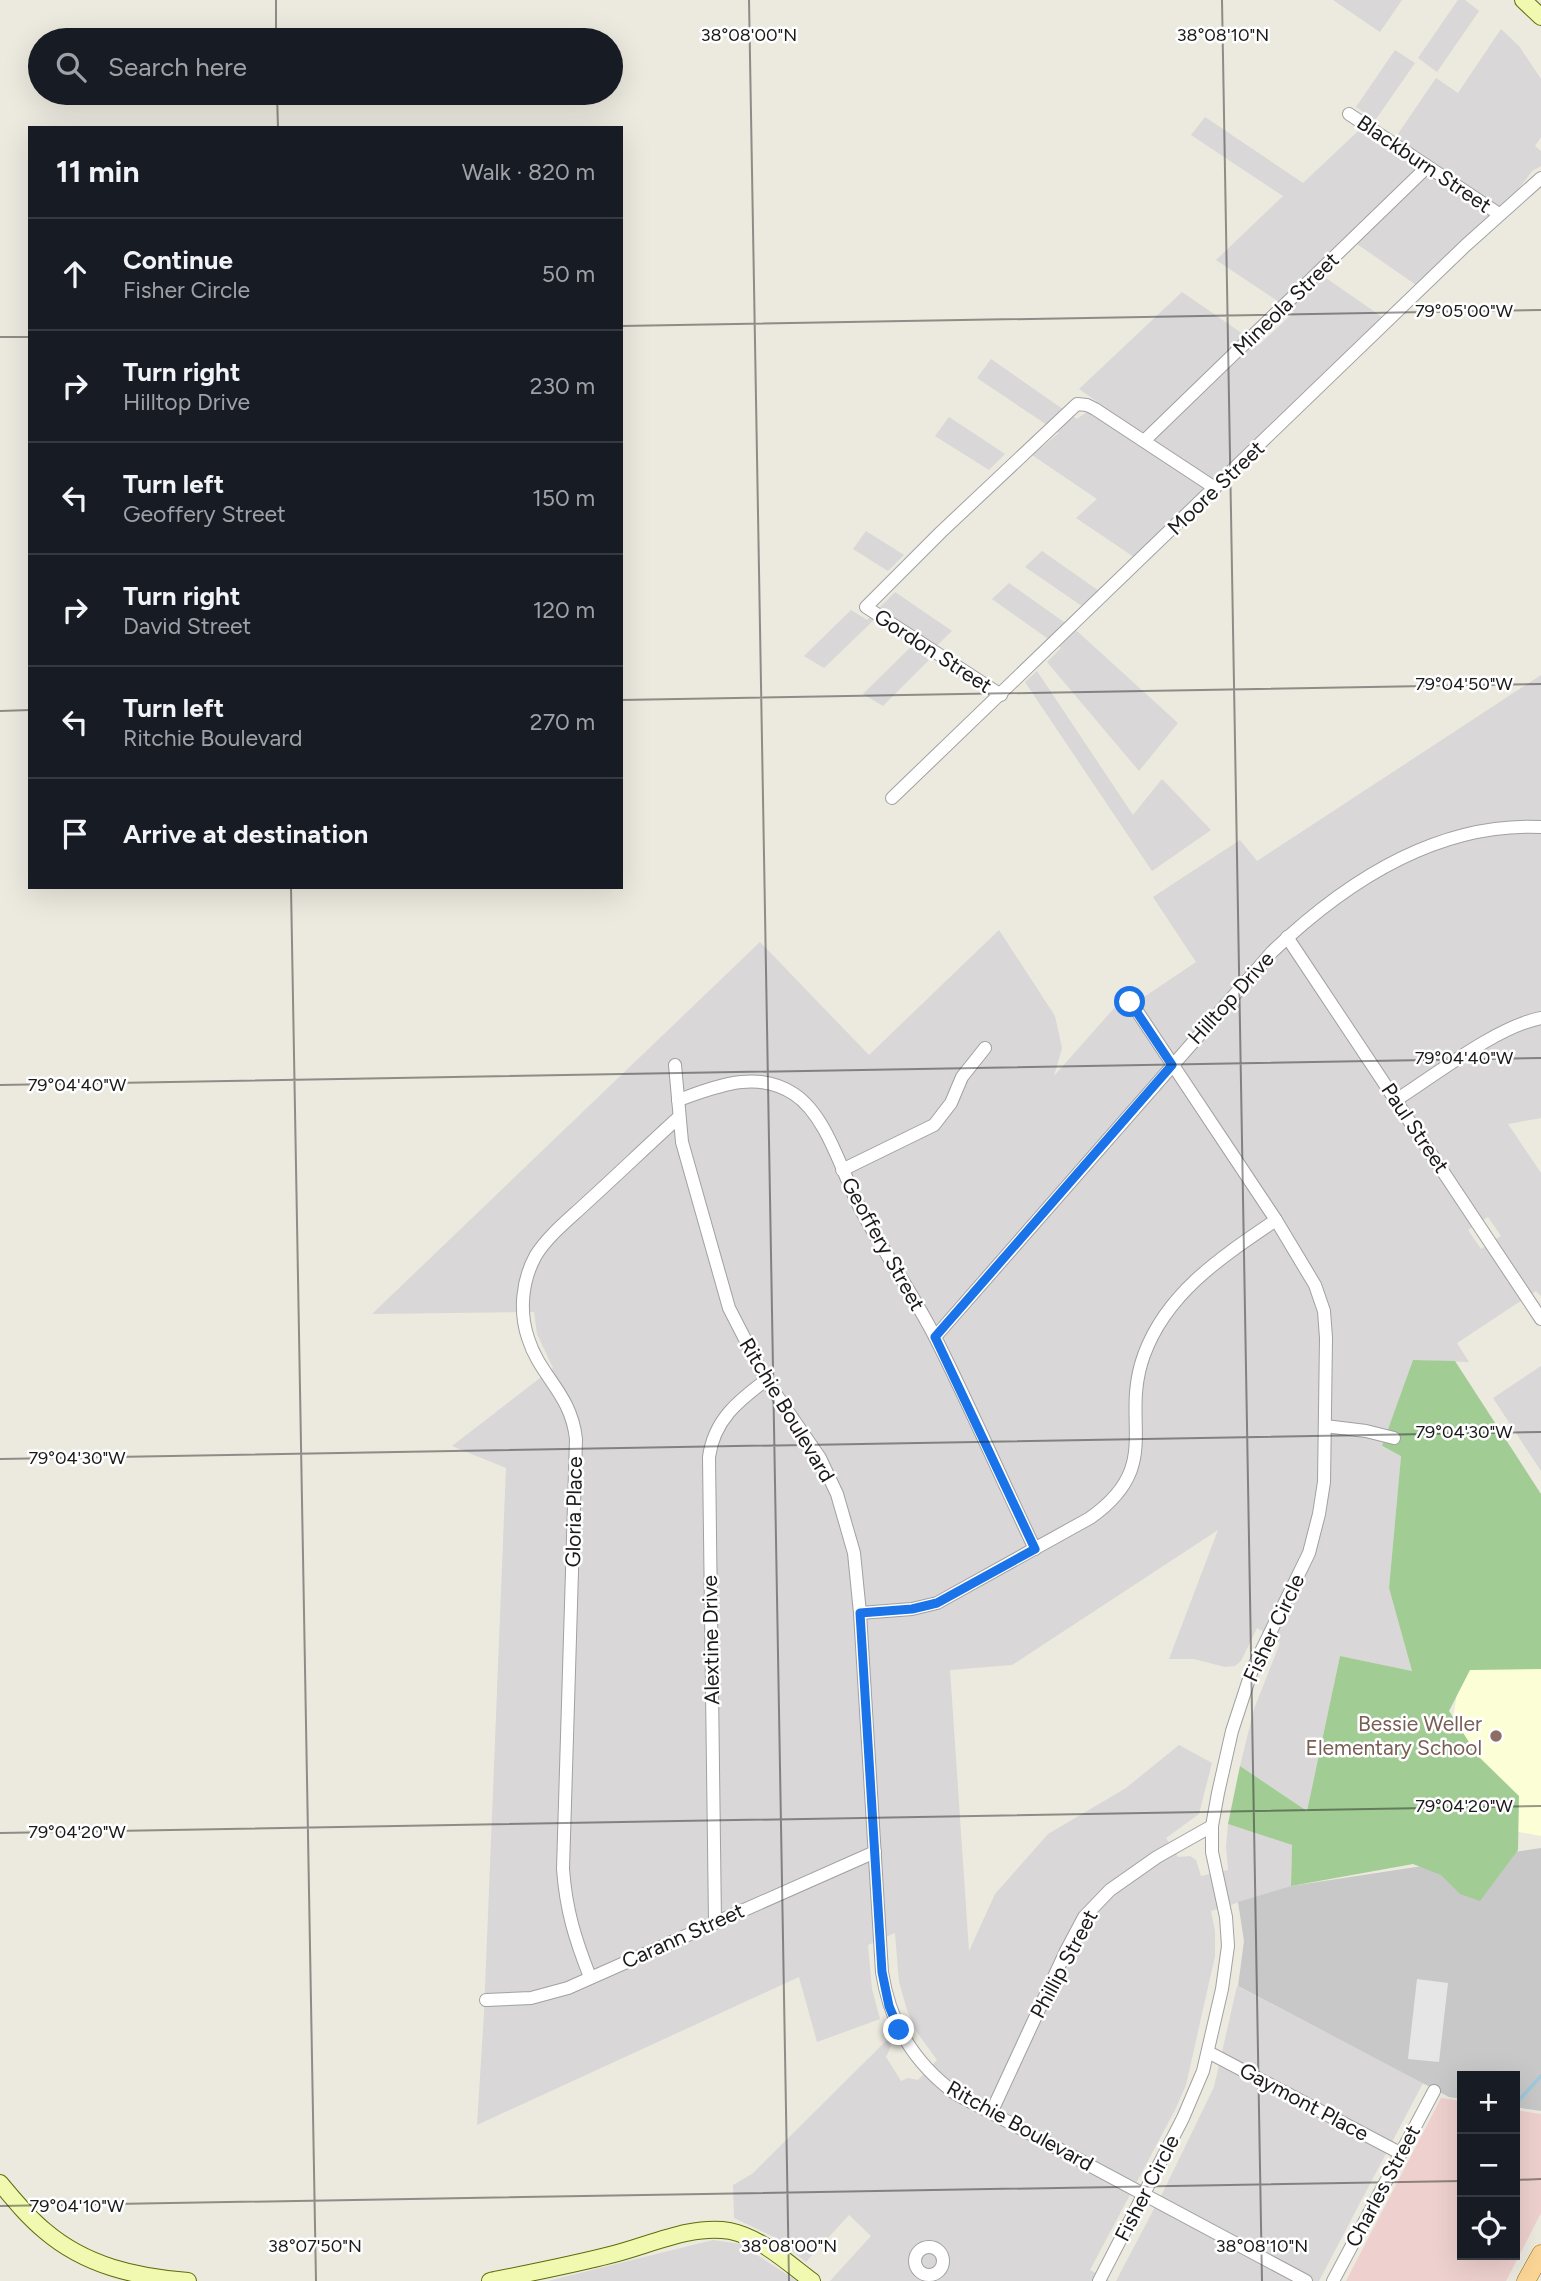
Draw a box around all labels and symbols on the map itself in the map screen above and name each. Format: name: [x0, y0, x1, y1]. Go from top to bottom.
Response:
text: 38°08'00"N: [701, 24, 797, 46]
text: 38°08'10"N: [1177, 24, 1269, 46]
street label: Blackburn Street: [1352, 109, 1496, 218]
street label: Mineola Street: [1228, 247, 1344, 360]
text: 79°05'00"W: [1415, 300, 1514, 322]
street label: Moore Street: [1162, 435, 1269, 540]
street label: Gordon Street: [870, 603, 997, 698]
text: 79°04'50"W: [1415, 673, 1514, 695]
street label: Hilltop Drive: [1182, 946, 1279, 1049]
route start: [1114, 986, 1145, 1017]
text: 79°04'40"W: [1415, 1047, 1514, 1069]
text: 79°04'40"W: [28, 1074, 127, 1096]
street label: Paul Street: [1376, 1078, 1455, 1177]
street label: Geoffery Street: [836, 1173, 930, 1315]
street label: Ritchie Boulevard: [735, 1333, 840, 1486]
text: 79°04'30"W: [1415, 1421, 1513, 1443]
text: 79°04'30"W: [28, 1447, 126, 1469]
street label: Gloria Place: [560, 1456, 587, 1568]
street label: Fisher Circle: [1238, 1570, 1309, 1686]
street label: Alextine Drive: [697, 1575, 724, 1705]
place label: Bessie Weller Elementary School: [1306, 1711, 1482, 1760]
marker: Bessie Weller Elementary School: [1488, 1728, 1504, 1744]
text: 79°04'20"W: [1415, 1795, 1513, 1817]
text: 79°04'20"W: [28, 1821, 126, 1843]
street label: Carann Street: [618, 1897, 748, 1974]
street label: Phillip Street: [1025, 1905, 1103, 2022]
route end: [883, 2014, 914, 2045]
street label: Gaymont Place: [1235, 2057, 1373, 2146]
street label: Ritchie Boulevard: [943, 2075, 1098, 2176]
street label: Charles Street: [1340, 2120, 1425, 2251]
street label: Fisher Circle: [1109, 2130, 1184, 2245]
text: 79°04'10"W: [30, 2195, 125, 2217]
text: 38°07'50"N: [268, 2235, 362, 2257]
text: 38°08'00"N: [741, 2235, 837, 2257]
text: 38°08'10"N: [1216, 2235, 1308, 2257]

